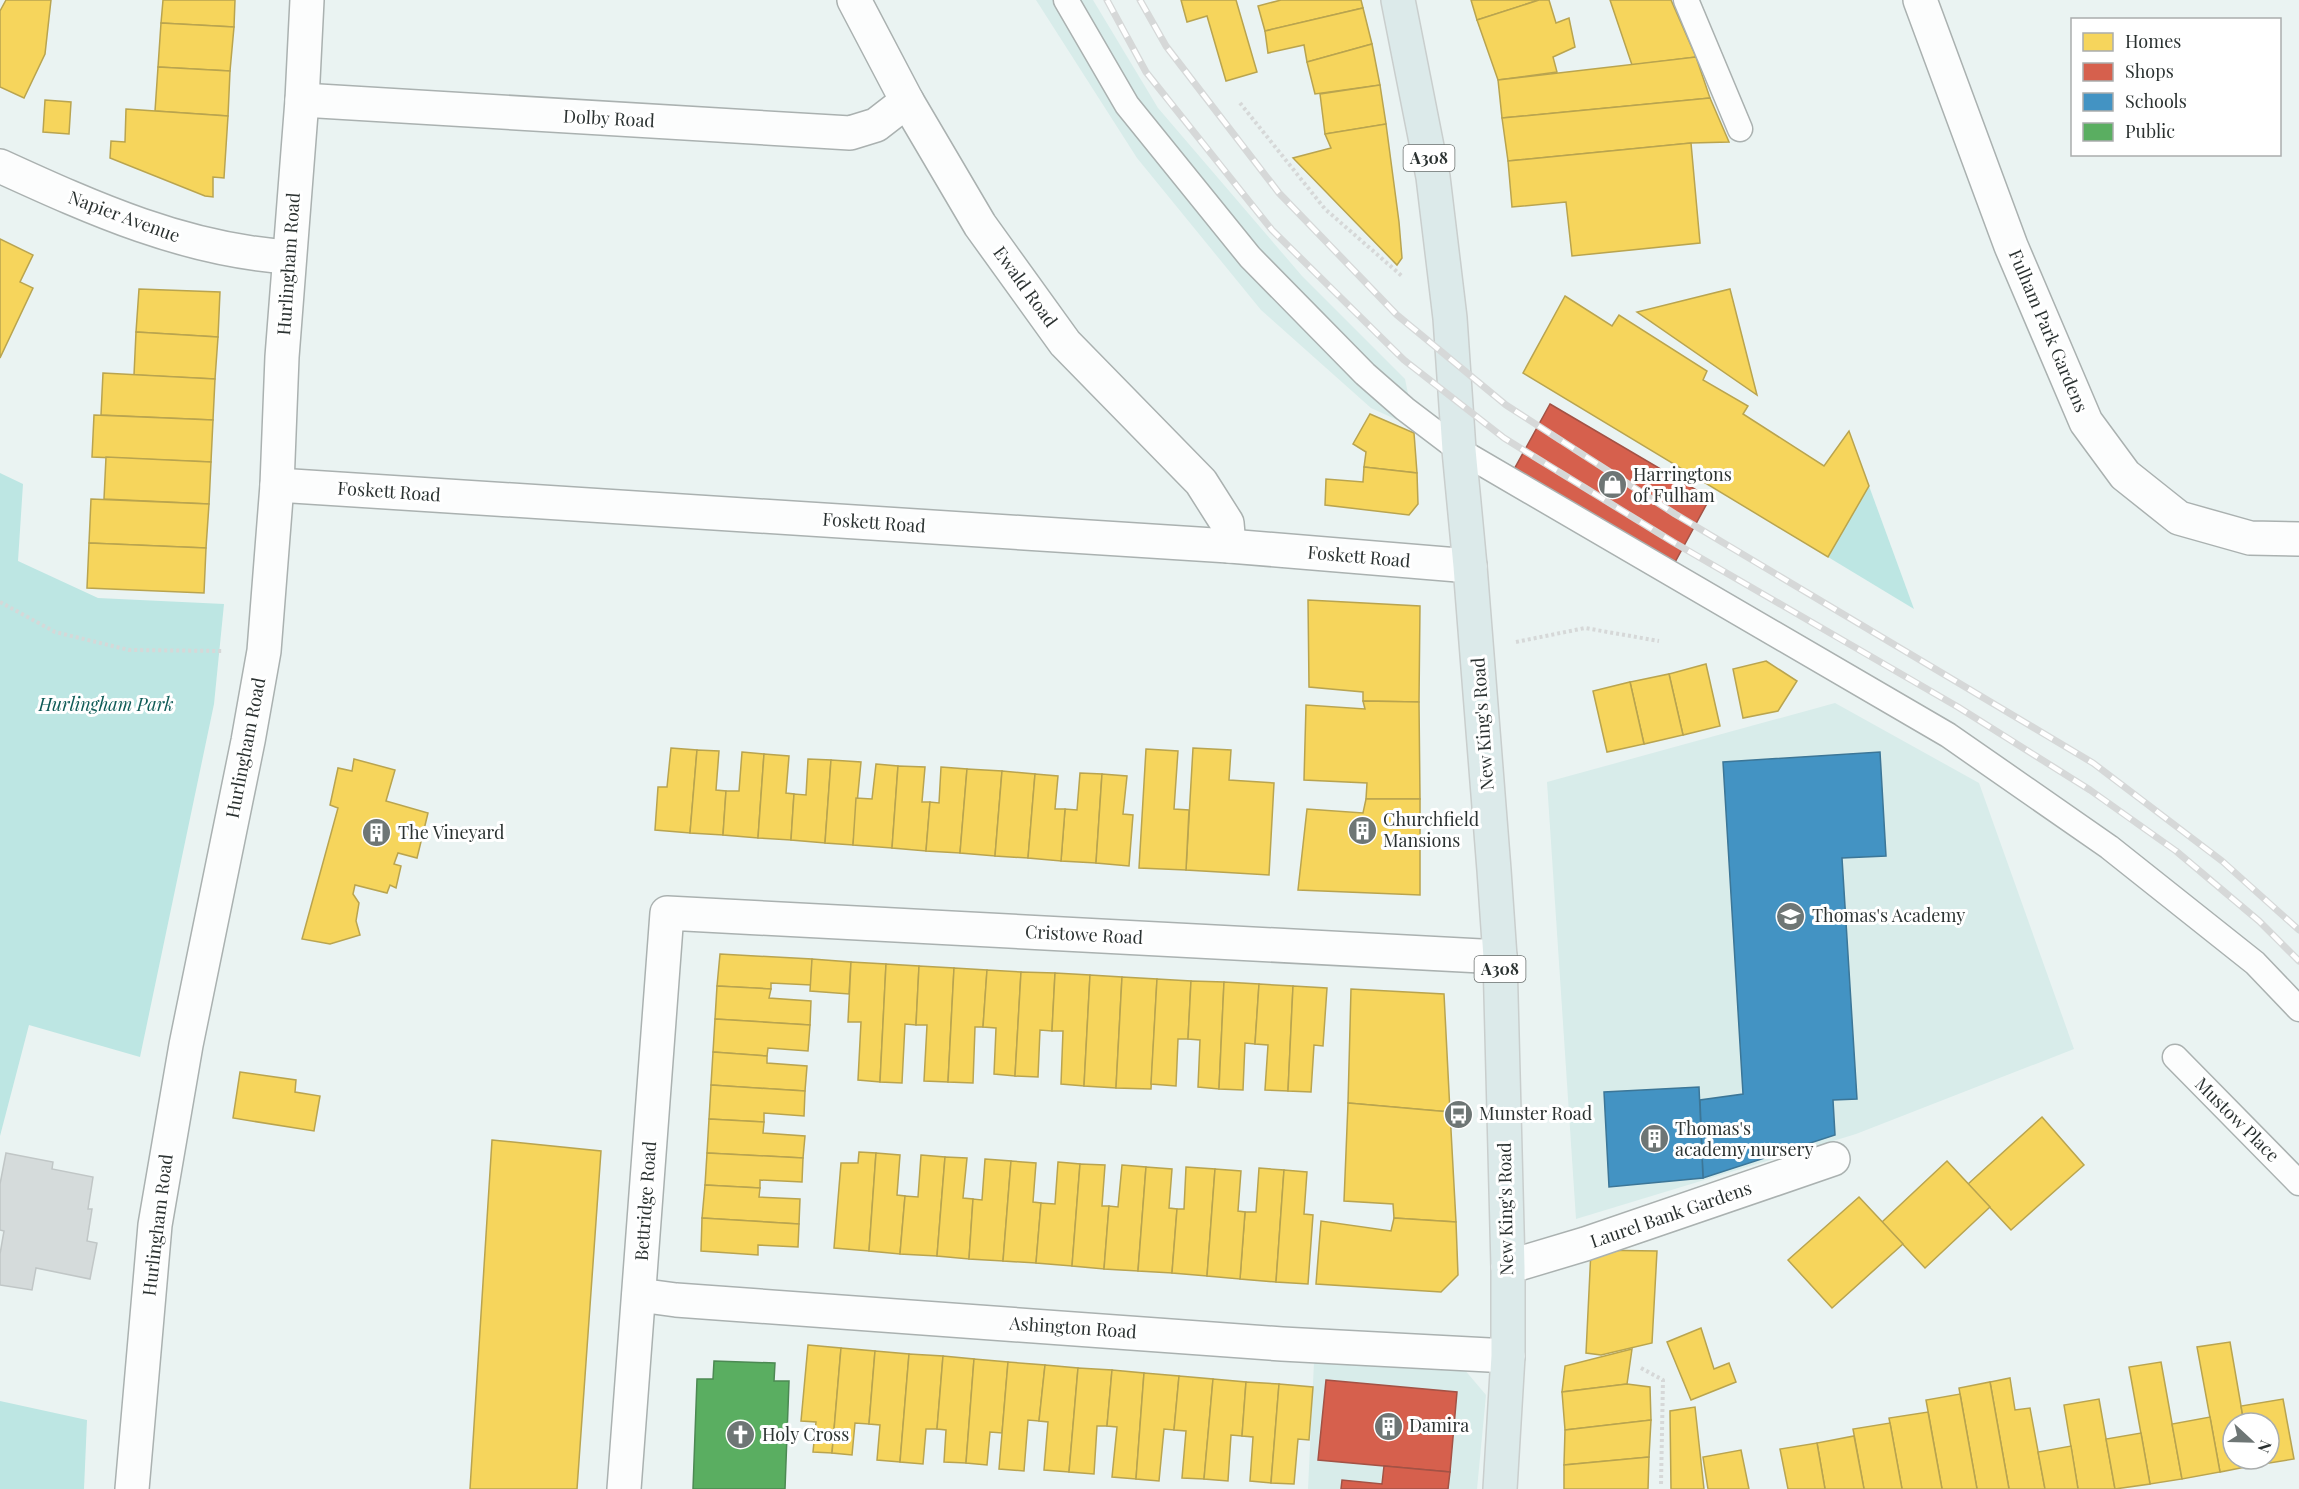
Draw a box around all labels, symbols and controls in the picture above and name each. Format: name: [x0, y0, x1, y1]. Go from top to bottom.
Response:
legend: [2071, 18, 2281, 156]
text: Homes: [2125, 29, 2181, 53]
text: Shops: [2125, 59, 2174, 83]
text: Schools: [2125, 89, 2187, 113]
street label: Dolby Road: [563, 104, 656, 132]
text: Public: [2125, 119, 2175, 143]
road number: A308: [1404, 145, 1454, 171]
street label: Napier Avenue: [65, 185, 183, 247]
street label: Hurlingham Road: [271, 191, 305, 336]
street label: Ewald Road: [988, 241, 1064, 332]
street label: Fulham Park Gardens: [2004, 246, 2094, 416]
place label: Harringtons of Fulham: [1633, 462, 1732, 507]
shop icon: Harringtons of Fulham: [1596, 469, 1628, 501]
street label: Foskett Road: [337, 475, 442, 507]
street label: Foskett Road: [822, 506, 927, 538]
street label: Foskett Road: [1307, 540, 1412, 573]
street label: New King's Road: [1465, 656, 1499, 791]
street label: Hurlingham Road: [220, 675, 271, 820]
park label: Hurlingham Park: [37, 692, 174, 716]
place label: Churchfield Mansions: [1383, 807, 1480, 852]
building icon: Churchfield Mansions: [1346, 814, 1378, 846]
building icon: The Vineyard: [361, 817, 393, 849]
place label: The Vineyard: [398, 820, 505, 844]
school or university icon: Thomas's Academy: [1775, 900, 1807, 932]
place label: Thomas's Academy: [1812, 903, 1965, 927]
street label: Cristowe Road: [1024, 919, 1144, 949]
road number: A308: [1474, 956, 1526, 982]
street label: Mustow Place: [2190, 1072, 2285, 1167]
bus stop icon: Munster Road: [1442, 1098, 1474, 1130]
place label: Munster Road: [1479, 1101, 1593, 1125]
place label: Thomas's academy nursery: [1675, 1116, 1814, 1161]
building icon: Thomas's academy nursery: [1638, 1123, 1670, 1155]
street label: Bettridge Road: [629, 1140, 661, 1262]
street label: New King's Road: [1492, 1142, 1518, 1276]
street label: Hurlingham Road: [136, 1152, 178, 1297]
street label: Laurel Bank Gardens: [1587, 1175, 1754, 1253]
street label: Ashington Road: [1008, 1311, 1138, 1343]
building icon: Damira: [1372, 1410, 1404, 1442]
north arrow: [2221, 1411, 2281, 1471]
place label: Damira: [1409, 1413, 1469, 1437]
church icon: Holy Cross: [725, 1419, 757, 1451]
place label: Holy Cross: [762, 1422, 849, 1446]
text: N: [2253, 1438, 2277, 1457]

